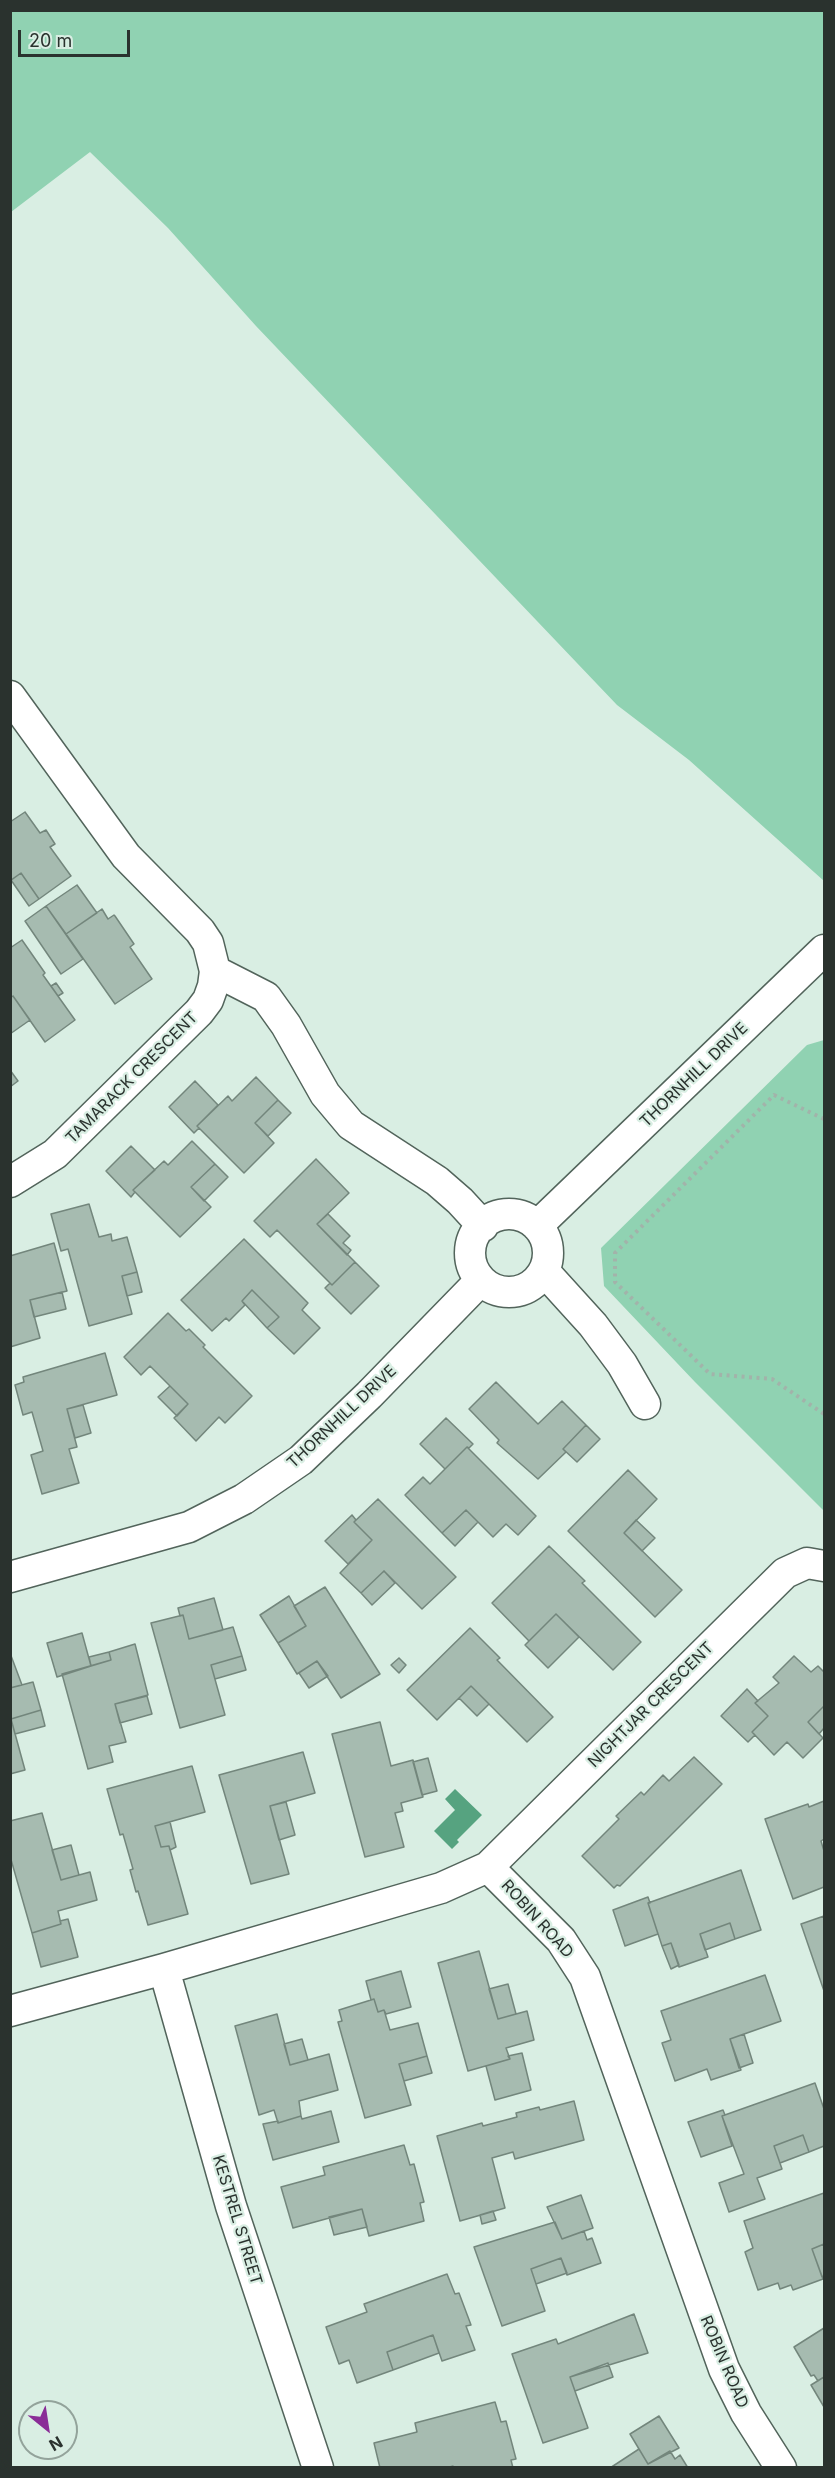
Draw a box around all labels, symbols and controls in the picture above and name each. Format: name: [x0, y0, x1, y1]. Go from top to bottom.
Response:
scale bar: [21, 18, 134, 56]
text: 20 m: [29, 30, 72, 51]
street label: TAMARACK CRESCENT: [62, 1008, 202, 1148]
street label: THORNHILL DRIVE: [636, 1019, 752, 1131]
street label: THORNHILL DRIVE: [283, 1361, 401, 1473]
street label: NIGHTJAR CRESCENT: [584, 1638, 718, 1772]
street label: ROBIN ROAD: [497, 1876, 577, 1962]
street label: KESTREL STREET: [208, 2153, 266, 2287]
street label: ROBIN ROAD: [696, 2313, 752, 2411]
north arrow: [18, 2400, 78, 2460]
text: N: [46, 2432, 66, 2456]

